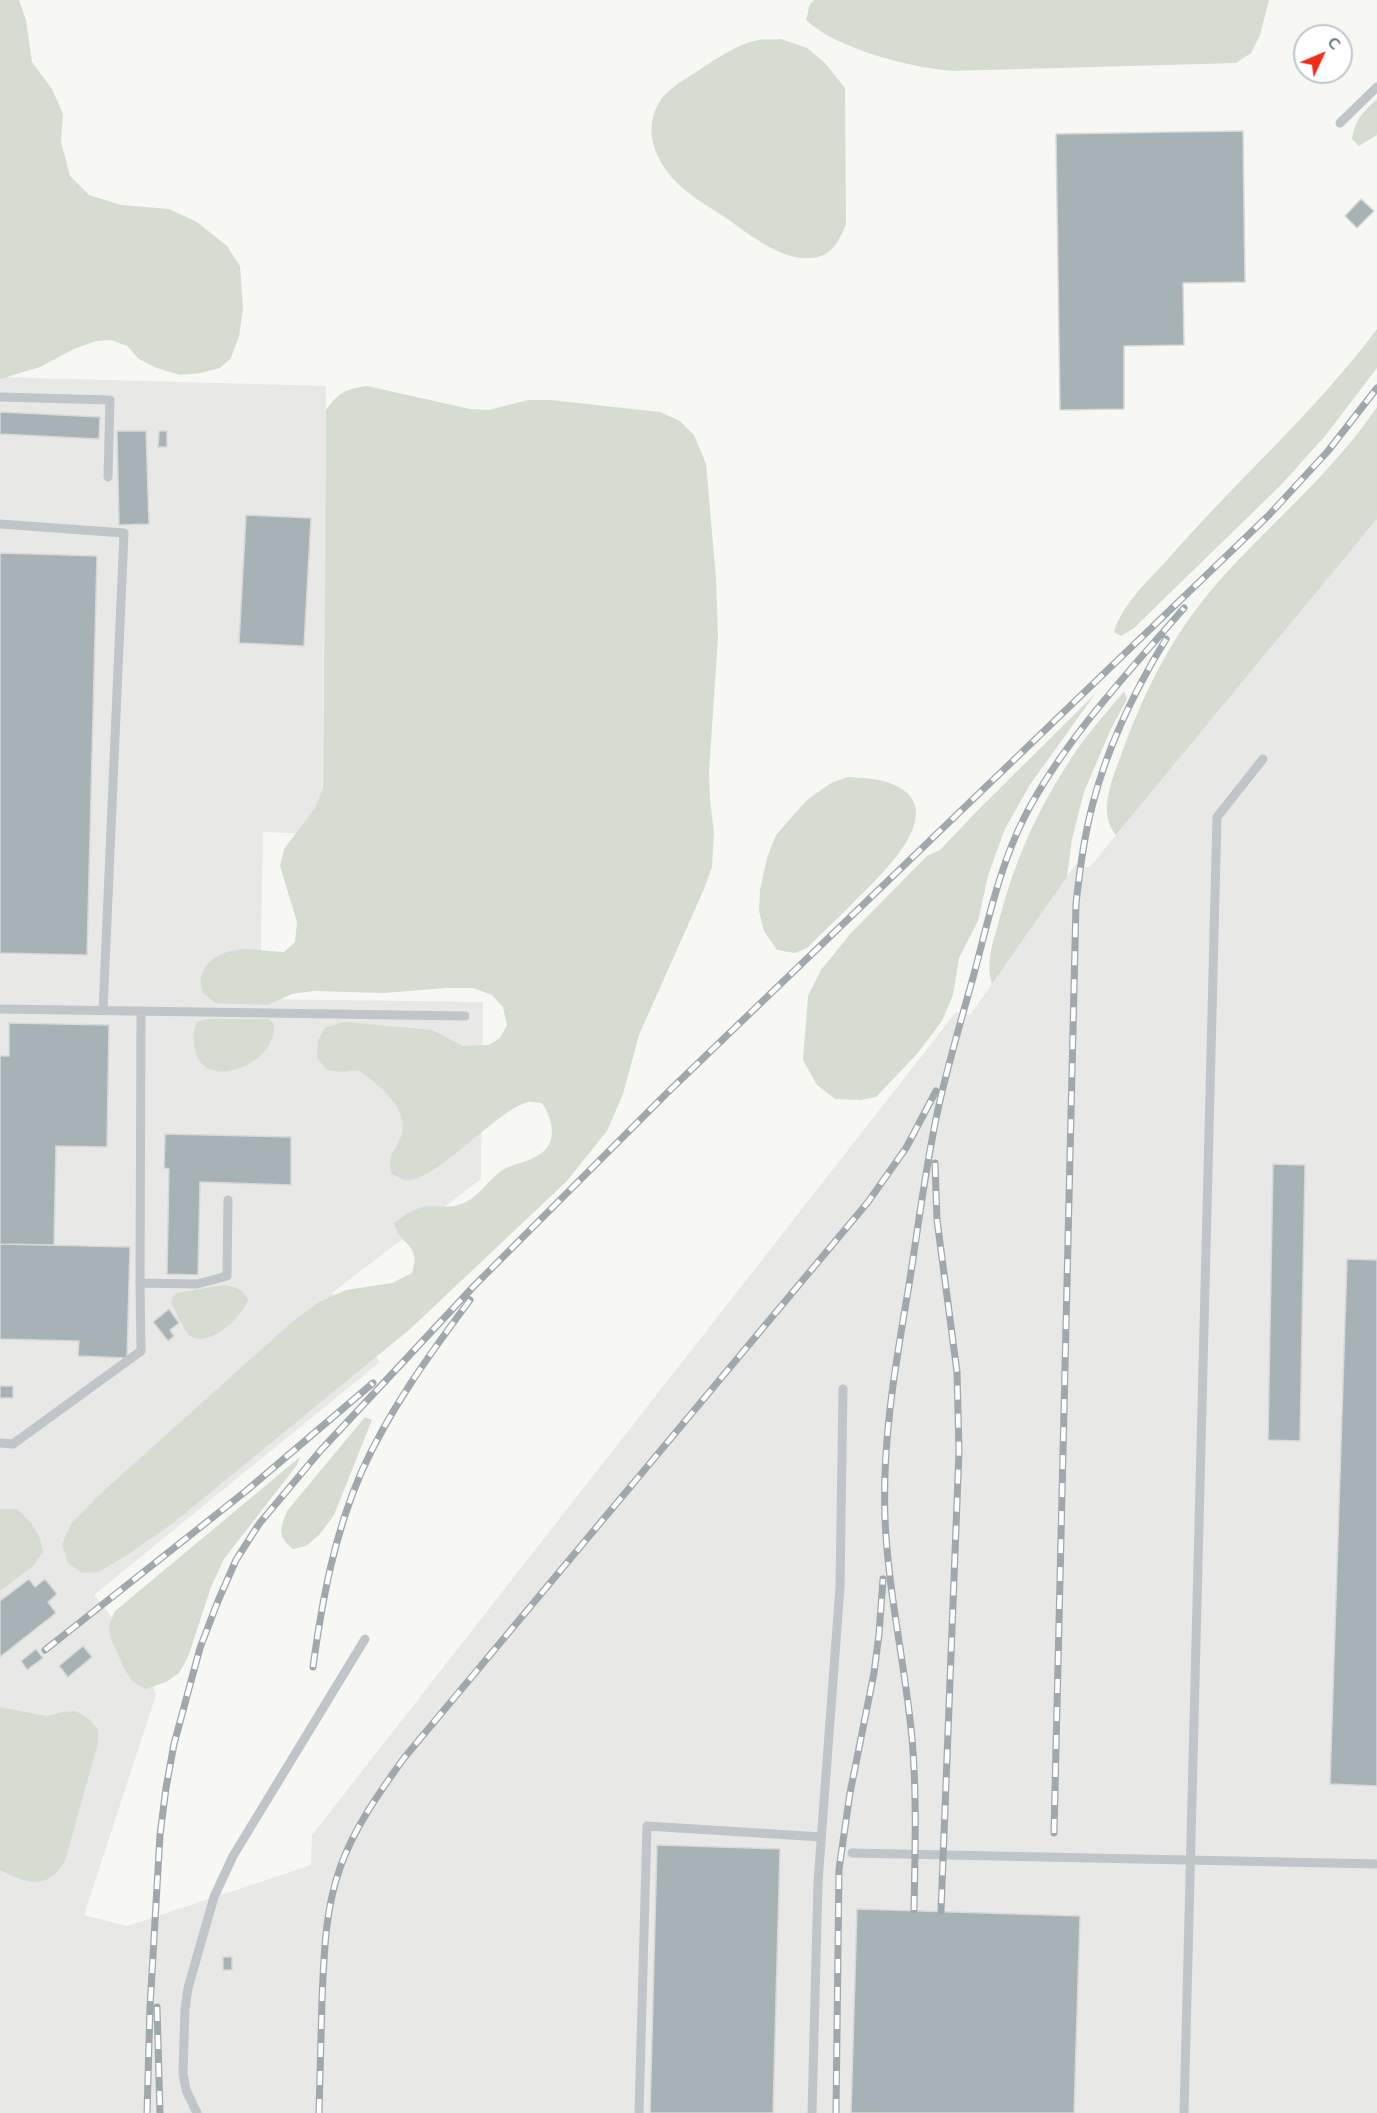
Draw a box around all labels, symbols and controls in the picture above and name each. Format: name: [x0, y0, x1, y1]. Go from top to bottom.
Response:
north arrow: [1293, 24, 1353, 84]
text: С: [1324, 32, 1346, 54]

